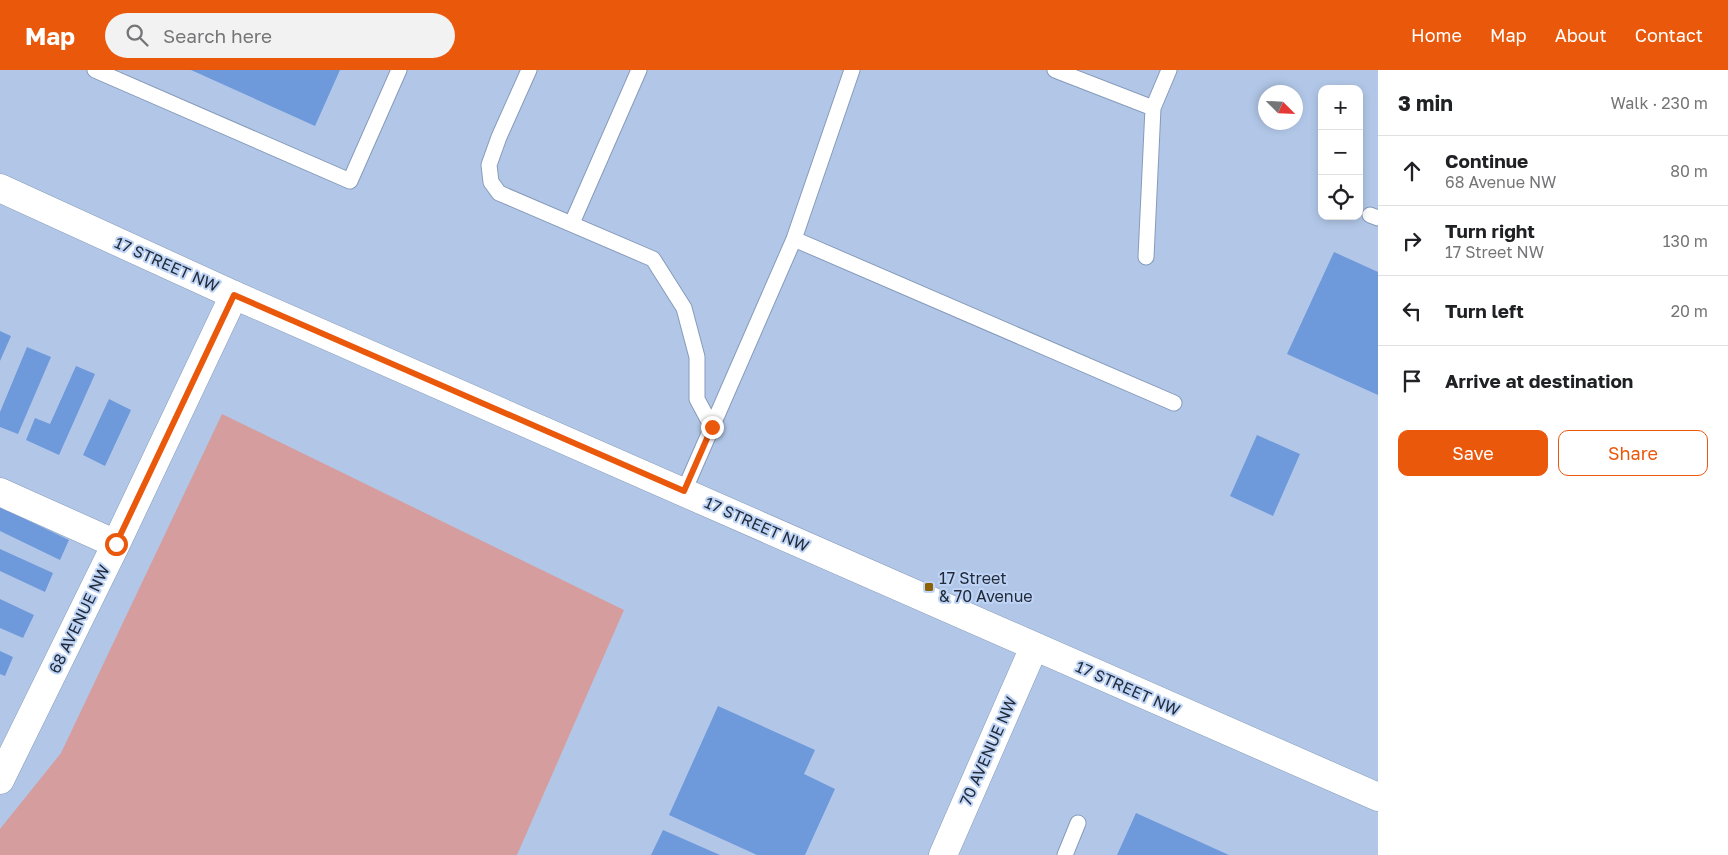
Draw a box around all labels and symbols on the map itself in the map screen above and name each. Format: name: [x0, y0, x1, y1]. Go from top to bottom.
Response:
north arrow: [1258, 85, 1303, 130]
street label: 17 STREET NW: [112, 232, 222, 296]
route end: [701, 416, 724, 439]
street label: 17 STREET NW: [702, 492, 812, 556]
route start: [105, 533, 128, 556]
street label: 68 AVENUE NW: [44, 561, 114, 677]
place label: 17 Street & 70 Avenue: [939, 568, 1033, 606]
marker: 17 Street & 70 Avenue: [923, 581, 935, 593]
street label: 17 STREET NW: [1073, 656, 1183, 720]
street label: 70 AVENUE NW: [955, 693, 1021, 809]

